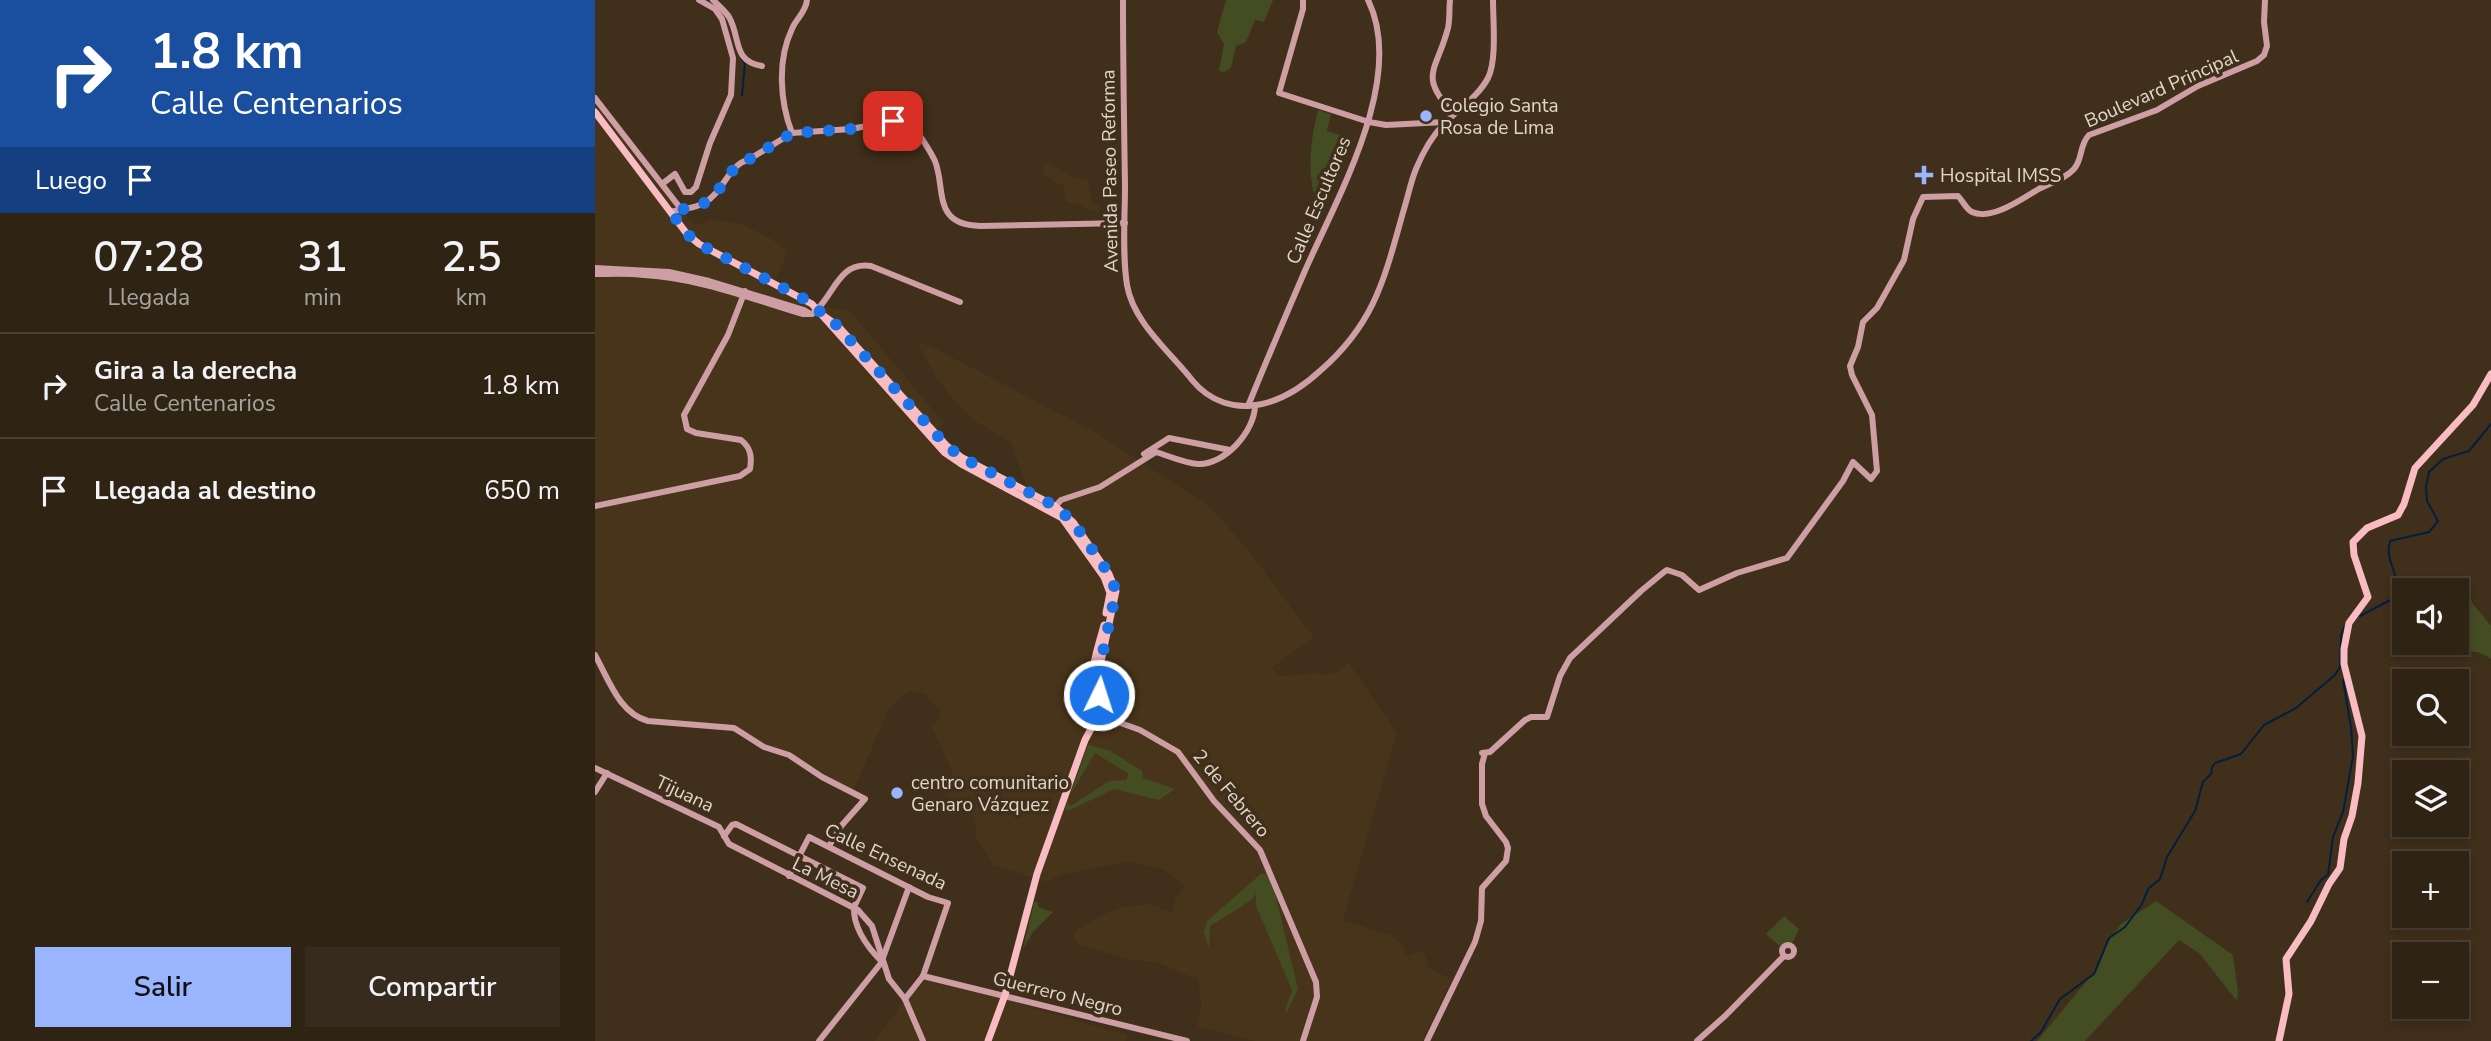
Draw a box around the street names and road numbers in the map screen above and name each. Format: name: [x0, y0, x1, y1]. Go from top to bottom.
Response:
street label: Boulevard Principal: [2080, 43, 2243, 134]
street label: Avenida Paseo Reforma: [1095, 69, 1125, 273]
street label: Calle Escultores: [1280, 132, 1358, 268]
street label: 2 de Febrero: [1187, 744, 1276, 843]
street label: Tijuana: [651, 769, 718, 819]
street label: Calle Ensenada: [820, 817, 951, 897]
street label: La Mesa: [788, 851, 863, 905]
street label: Guerrero Negro: [990, 965, 1125, 1023]

